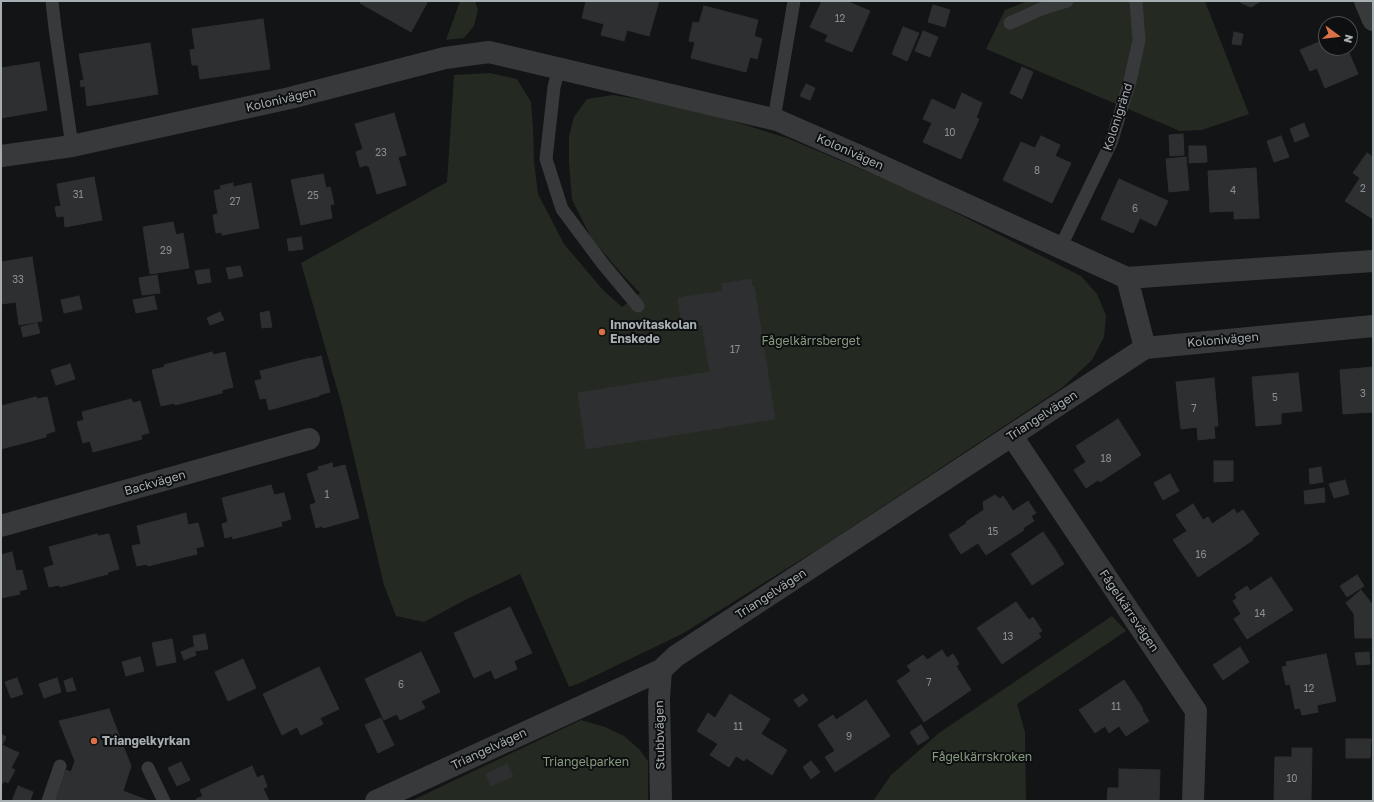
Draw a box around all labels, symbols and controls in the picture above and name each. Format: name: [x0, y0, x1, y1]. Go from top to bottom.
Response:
house number: 12: [835, 13, 845, 25]
north arrow: [1318, 16, 1358, 56]
text: N: [1342, 33, 1356, 45]
street label: Kolonigränd: [1100, 81, 1136, 153]
street label: Kolonivägen: [244, 85, 318, 115]
house number: 10: [944, 127, 956, 139]
street label: Kolonivägen: [814, 131, 886, 173]
house number: 23: [375, 147, 387, 159]
house number: 8: [1034, 165, 1040, 177]
house number: 2: [1360, 183, 1366, 195]
house number: 4: [1230, 185, 1236, 197]
house number: 31: [73, 189, 83, 201]
house number: 25: [307, 190, 319, 202]
house number: 27: [229, 196, 241, 208]
house number: 6: [1132, 203, 1138, 215]
house number: 29: [160, 245, 172, 257]
house number: 33: [12, 274, 24, 286]
place label: Innovitaskolan Enskede: [610, 318, 697, 346]
marker: Innovitaskolan Enskede: [597, 327, 607, 337]
street label: Kolonivägen: [1187, 330, 1259, 350]
park label: Fågelkärrsberget: [761, 334, 861, 348]
house number: 17: [730, 344, 740, 356]
street label: Triangelvägen: [1004, 388, 1080, 444]
house number: 3: [1360, 388, 1366, 400]
house number: 5: [1272, 392, 1278, 404]
house number: 7: [1191, 403, 1197, 415]
house number: 18: [1101, 453, 1111, 465]
street label: Backvägen: [123, 467, 187, 499]
house number: 1: [325, 489, 329, 501]
house number: 15: [988, 526, 998, 538]
house number: 16: [1196, 549, 1206, 561]
street label: Triangelvägen: [733, 566, 809, 622]
street label: Fågelkärrsvägen: [1096, 567, 1162, 655]
house number: 14: [1255, 608, 1265, 620]
house number: 13: [1003, 631, 1013, 643]
house number: 7: [926, 677, 932, 689]
house number: 6: [398, 679, 404, 691]
house number: 12: [1304, 683, 1314, 695]
street label: Stubbvägen: [652, 700, 668, 770]
house number: 11: [1111, 701, 1121, 713]
house number: 11: [733, 721, 743, 733]
street label: Triangelvägen: [449, 725, 529, 773]
house number: 9: [846, 731, 852, 743]
place label: Triangelkyrkan: [102, 734, 190, 748]
marker: Triangelkyrkan: [89, 736, 99, 746]
park label: Fågelkärrskroken: [932, 750, 1032, 764]
park label: Triangelparken: [543, 755, 629, 769]
house number: 10: [1286, 773, 1298, 785]

